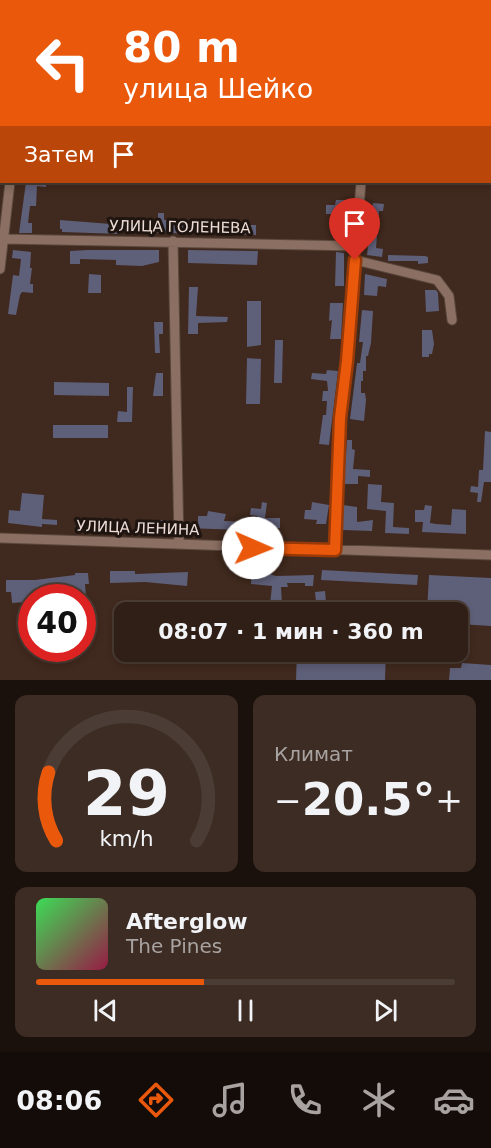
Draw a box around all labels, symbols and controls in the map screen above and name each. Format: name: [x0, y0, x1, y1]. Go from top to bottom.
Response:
text: 80 m: [123, 23, 240, 72]
icon: left: [24, 24, 102, 102]
text: улица Шейко: [123, 73, 313, 104]
icon: arrive: [107, 138, 140, 171]
text: Затем: [24, 142, 95, 167]
pin: [329, 198, 380, 260]
icon: arrive: [338, 207, 371, 240]
street label: УЛИЦА ГОЛЕНЕВА: [109, 217, 252, 237]
position arrow: [221, 516, 285, 580]
street label: УЛИЦА ЛЕНИНА: [76, 517, 201, 539]
speed limit sign: 40: [18, 584, 96, 662]
text: 08:07 · 1 мин · 360 m: [158, 619, 424, 644]
text: Климат: [274, 742, 353, 766]
text: 29: [83, 757, 170, 830]
text: 20.5°: [302, 773, 435, 826]
text: −: [274, 781, 302, 820]
text: +: [435, 781, 463, 820]
text: km/h: [99, 826, 154, 851]
text: Afterglow: [126, 909, 248, 934]
text: The Pines: [126, 934, 222, 958]
icon: previous: [89, 994, 122, 1027]
icon: pause: [229, 994, 262, 1027]
icon: next: [369, 994, 402, 1027]
icon: directions: [135, 1079, 177, 1121]
icon: music: [209, 1079, 251, 1121]
icon: phone: [284, 1079, 326, 1121]
icon: climate: [358, 1079, 400, 1121]
icon: car: [433, 1079, 475, 1121]
text: 08:06: [16, 1085, 102, 1116]

